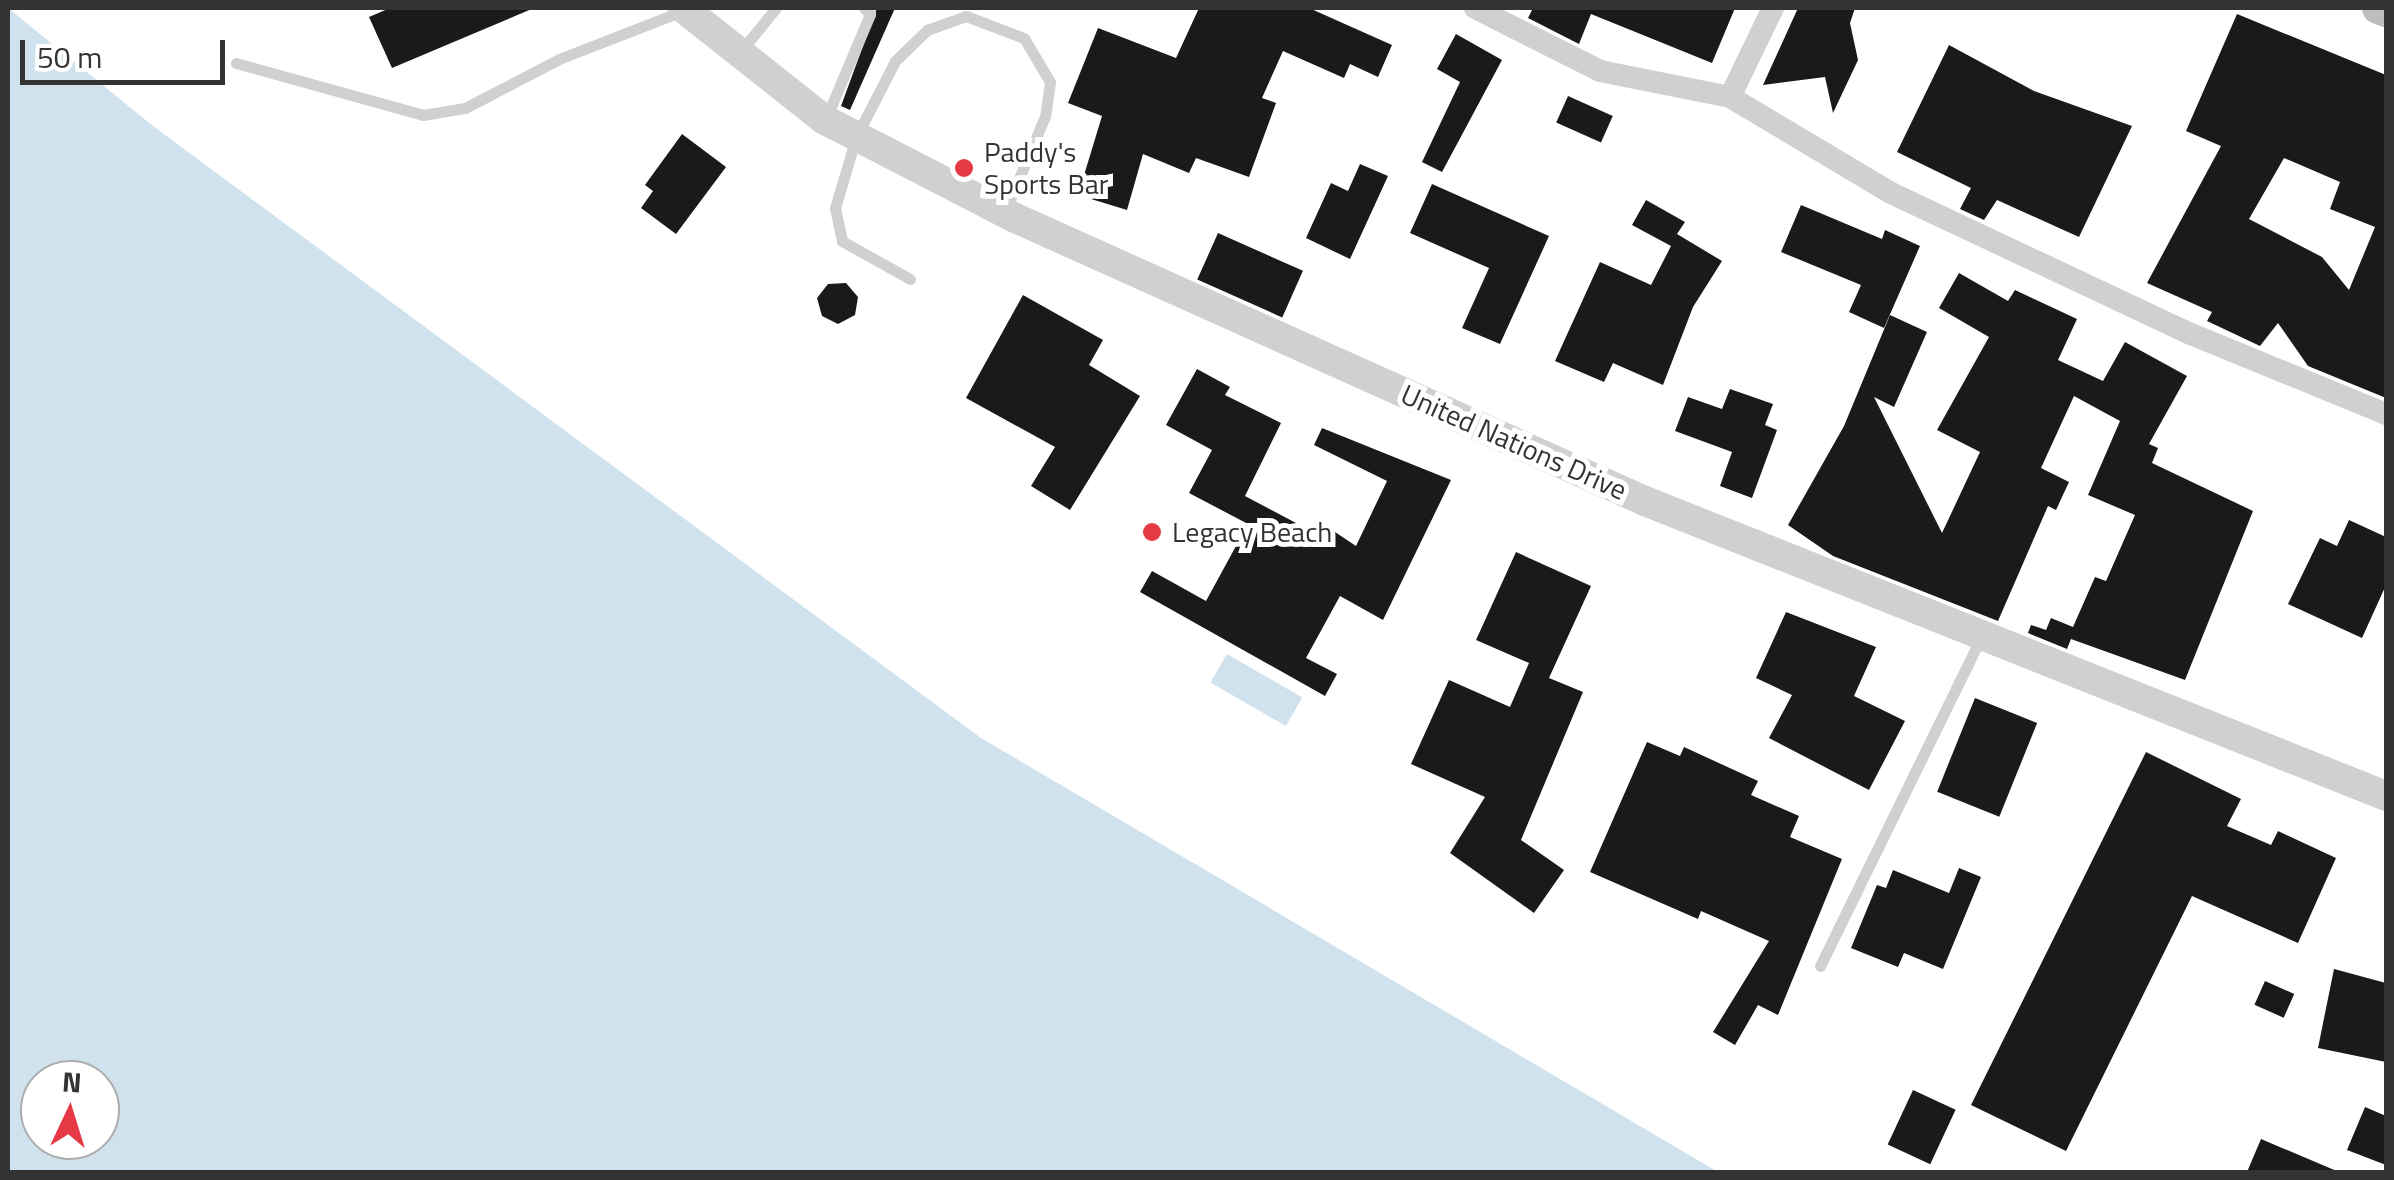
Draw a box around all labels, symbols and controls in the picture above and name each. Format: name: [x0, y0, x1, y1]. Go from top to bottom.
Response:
scale bar: [25, 20, 230, 82]
text: 50 m: [37, 34, 102, 80]
place label: Paddy's Sports Bar: [984, 135, 1108, 201]
marker: Paddy's Sports Bar: [953, 157, 975, 179]
street label: United Nations Drive: [1396, 377, 1632, 507]
place label: Legacy Beach: [1172, 515, 1332, 549]
marker: Legacy Beach: [1141, 521, 1163, 543]
text: N: [61, 1059, 83, 1104]
north arrow: [20, 1060, 120, 1160]

